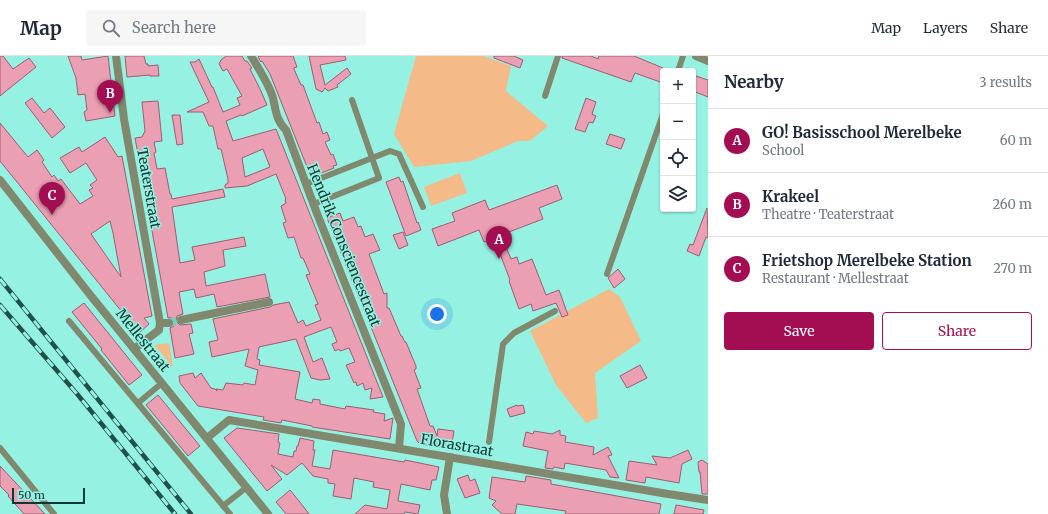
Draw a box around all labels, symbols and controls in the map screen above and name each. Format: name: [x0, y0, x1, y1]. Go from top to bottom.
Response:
search box: [86, 10, 366, 46]
text: Map: [20, 16, 62, 40]
icon: search: [100, 17, 122, 39]
text: Search here: [132, 18, 216, 37]
text: Map: [871, 19, 901, 37]
text: Layers: [923, 19, 968, 37]
text: Share: [990, 19, 1028, 37]
map controls: [660, 68, 696, 212]
button: +: [660, 68, 696, 104]
text: Nearby: [724, 71, 784, 93]
text: 3 results: [979, 74, 1032, 91]
pin: B: [97, 80, 123, 113]
button: −: [660, 104, 696, 140]
text: GO! Basisschool Merelbeke: [762, 123, 962, 142]
text: A: [732, 132, 742, 149]
text: 60 m: [1000, 132, 1032, 149]
button: locate: [660, 140, 696, 176]
text: School: [762, 142, 804, 159]
street label: Teaterstraat: [133, 146, 165, 230]
street label: Hendrik Consciencestraat: [303, 161, 385, 329]
button: layers: [660, 176, 696, 212]
pin: C: [39, 182, 65, 215]
text: Krakeel: [762, 187, 819, 206]
text: B: [732, 196, 742, 213]
text: 260 m: [992, 196, 1032, 213]
text: Theatre · Teaterstraat: [762, 206, 894, 223]
pin: A: [486, 226, 512, 259]
text: Frietshop Merelbeke Station: [762, 251, 972, 270]
text: C: [733, 260, 741, 277]
text: 270 m: [993, 260, 1032, 277]
text: Restaurant · Mellestraat: [762, 270, 909, 287]
your location: [427, 304, 447, 324]
street label: Mellestraat: [112, 305, 174, 376]
button: Save: [724, 312, 874, 350]
button: Share: [882, 312, 1032, 350]
street label: Florastraat: [419, 430, 495, 460]
scale bar: [12, 486, 85, 505]
text: 50 m: [18, 488, 45, 502]

